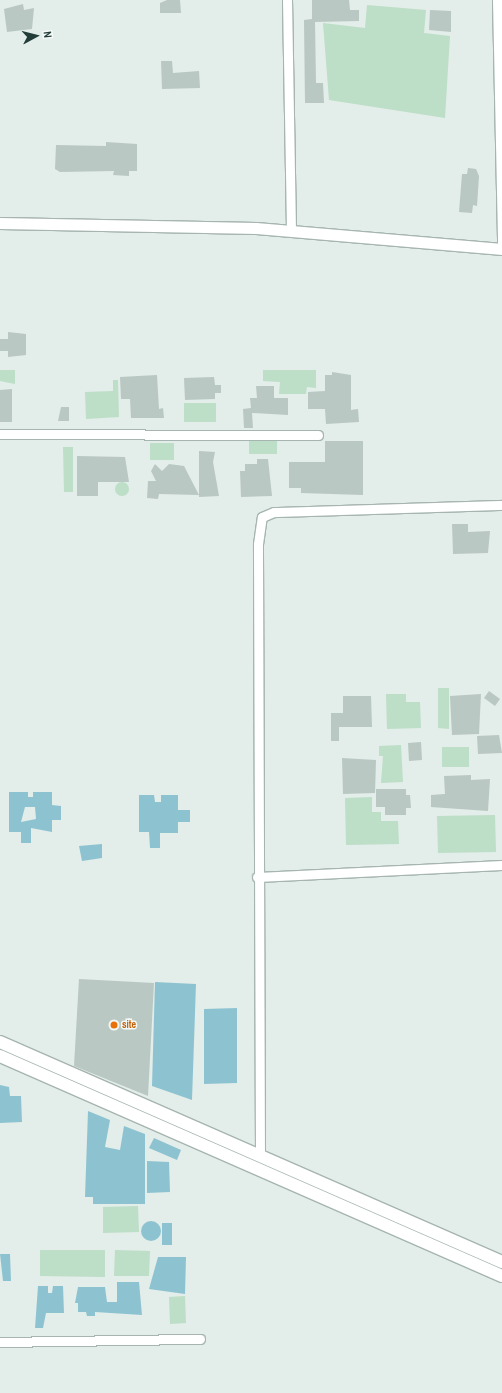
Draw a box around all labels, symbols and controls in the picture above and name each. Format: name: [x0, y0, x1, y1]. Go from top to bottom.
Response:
north arrow: [16, 16, 56, 56]
text: N: [41, 30, 55, 39]
place label: site: [122, 1019, 136, 1031]
marker: site: [109, 1020, 119, 1030]

